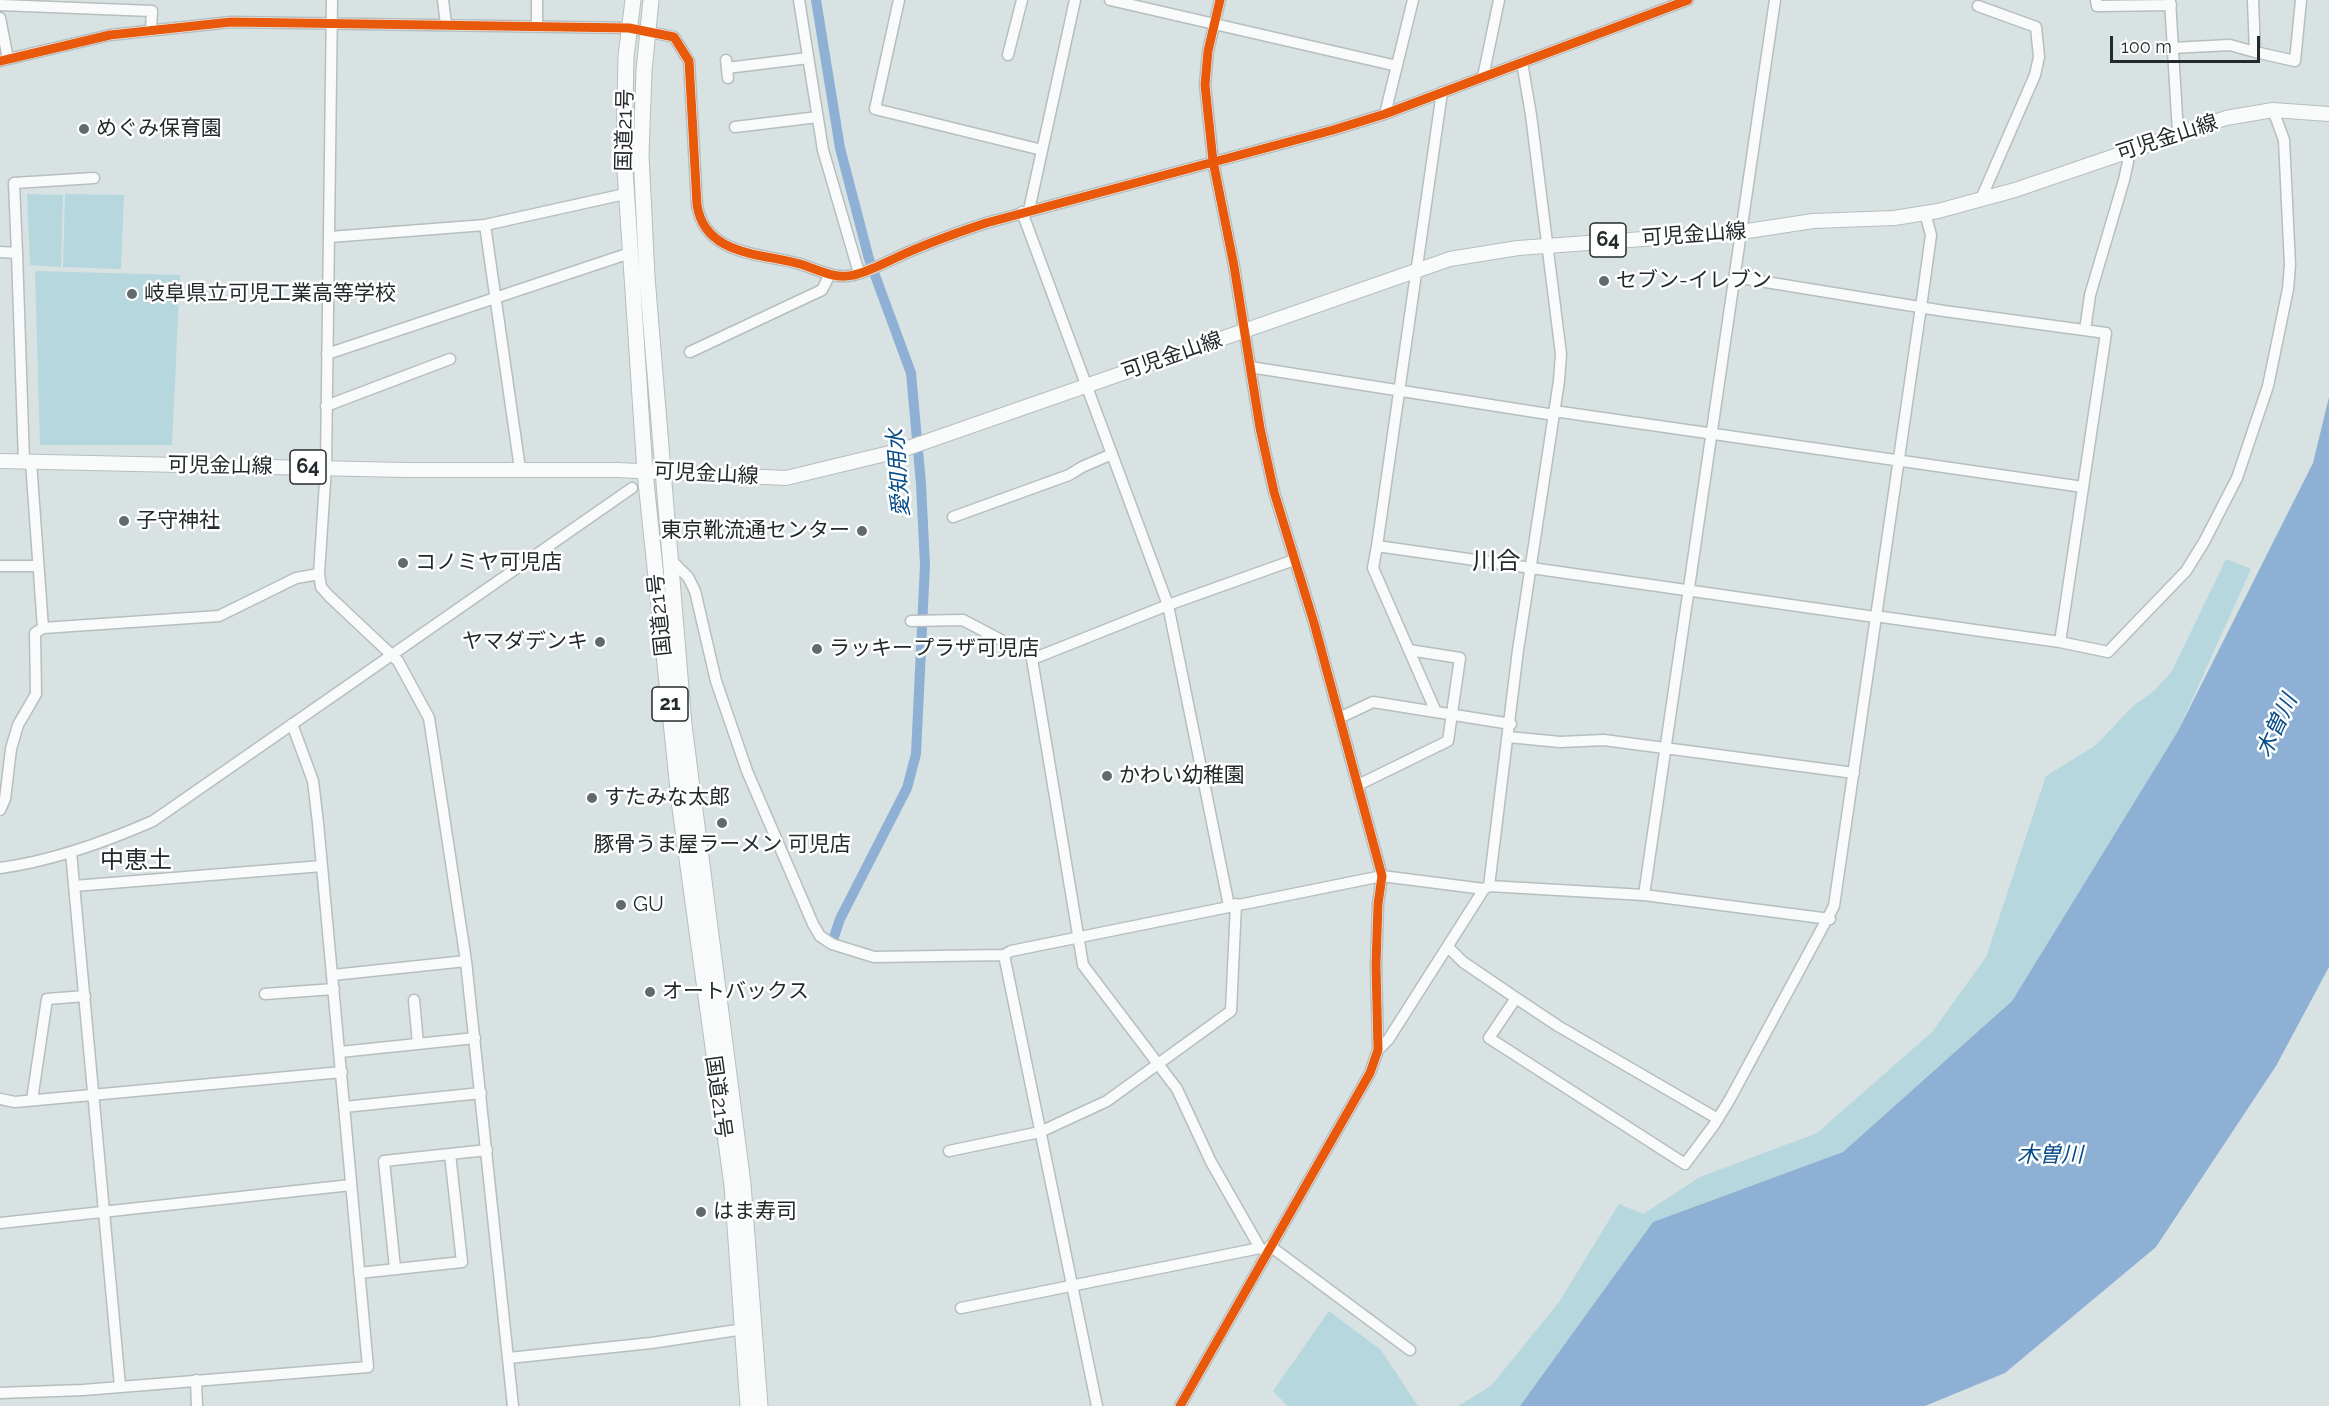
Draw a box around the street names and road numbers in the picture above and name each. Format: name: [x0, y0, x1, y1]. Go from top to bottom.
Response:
street label: 国道21号: [612, 88, 638, 172]
street label: 可児金山線: [2113, 110, 2221, 166]
street label: 可児金山線: [1641, 219, 1747, 251]
road number: 64: [1590, 223, 1626, 257]
street label: 可児金山線: [1118, 327, 1226, 385]
road number: 64: [290, 450, 326, 484]
street label: 可児金山線: [167, 452, 273, 480]
street label: 可児金山線: [653, 459, 759, 489]
street label: 国道21号: [643, 572, 677, 658]
road number: 21: [652, 687, 688, 721]
street label: 国道21号: [700, 1054, 736, 1140]

